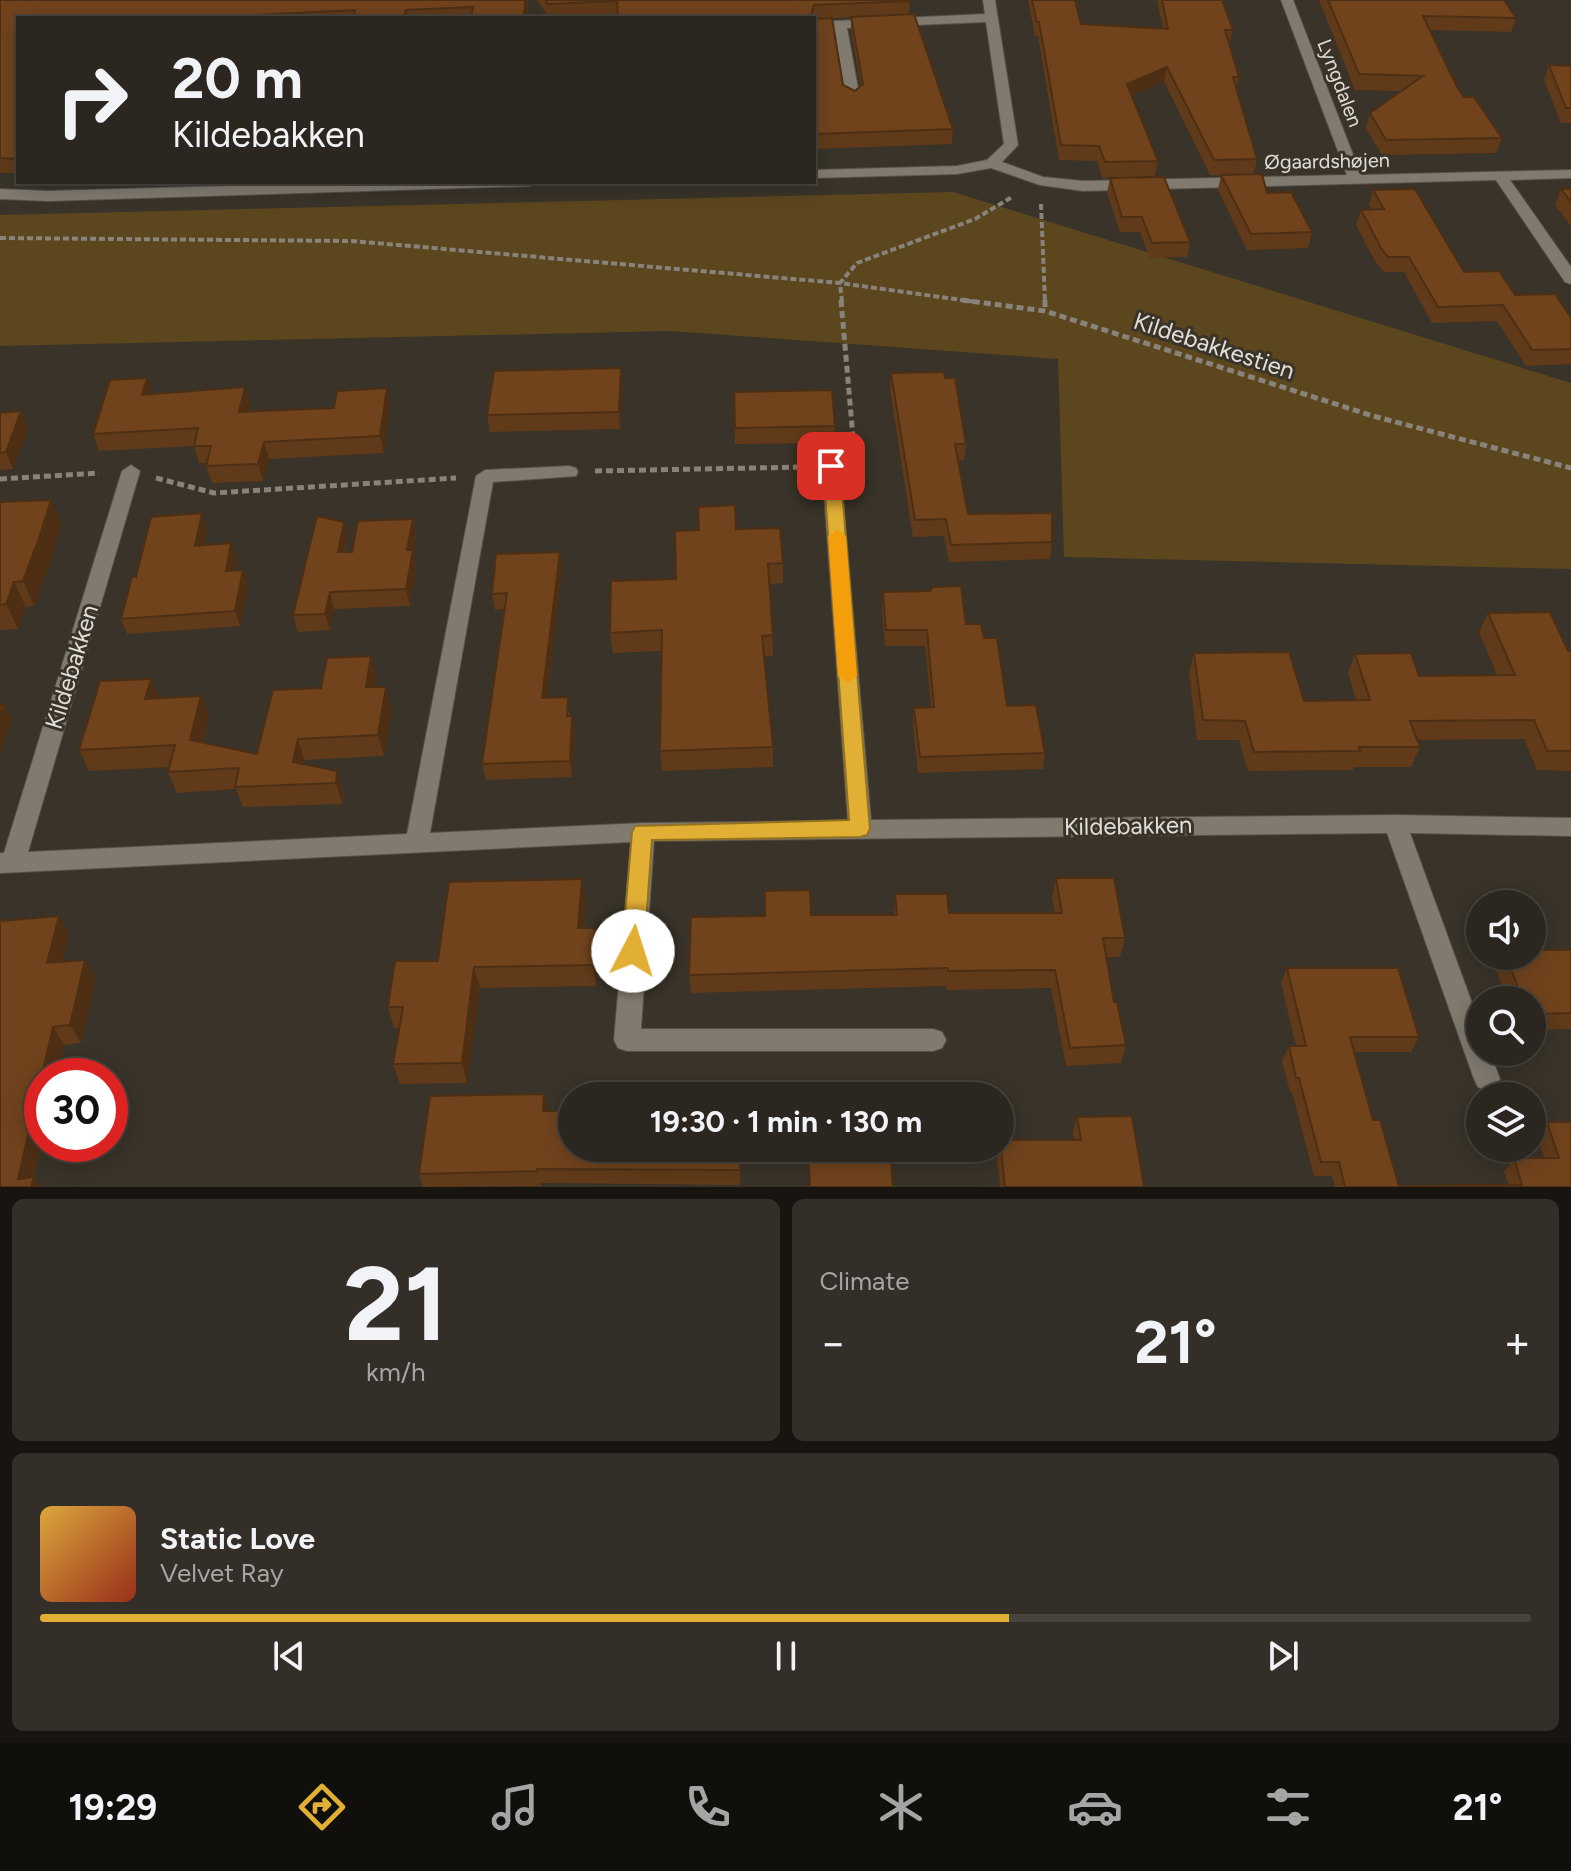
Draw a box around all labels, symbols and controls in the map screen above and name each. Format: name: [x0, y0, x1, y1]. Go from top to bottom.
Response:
street label: Lyngdalen: [1312, 36, 1368, 130]
text: 20 m: [172, 45, 303, 112]
icon: right: [40, 48, 144, 152]
text: Kildebakken: [172, 113, 365, 156]
street label: Øgaardshøjen: [1264, 148, 1390, 174]
street label: Kildebakkestien: [1130, 306, 1298, 385]
pin: [797, 432, 865, 500]
icon: arrive: [809, 444, 853, 488]
street label: Kildebakken: [39, 601, 104, 733]
street label: Kildebakken: [1064, 810, 1192, 841]
map controls: [1466, 890, 1546, 1162]
button: sound: [1466, 890, 1546, 970]
position arrow: [591, 909, 675, 993]
button: search: [1466, 986, 1546, 1066]
speed limit sign: 30: [24, 1058, 128, 1162]
button: layers: [1466, 1082, 1546, 1162]
text: 19:30 · 1 min · 130 m: [650, 1103, 922, 1140]
text: 21: [344, 1241, 448, 1366]
text: Climate: [820, 1265, 909, 1297]
text: 21°: [1134, 1306, 1217, 1378]
text: −: [820, 1316, 847, 1369]
text: +: [1504, 1316, 1531, 1369]
text: km/h: [366, 1356, 425, 1388]
text: Static Love: [160, 1520, 315, 1557]
text: Velvet Ray: [160, 1557, 284, 1589]
icon: previous: [267, 1634, 311, 1678]
icon: pause: [764, 1634, 808, 1678]
icon: next: [1261, 1634, 1305, 1678]
icon: directions: [294, 1779, 350, 1835]
icon: music: [487, 1779, 543, 1835]
icon: phone: [680, 1779, 736, 1835]
icon: climate: [873, 1779, 929, 1835]
icon: car: [1067, 1779, 1123, 1835]
icon: filters: [1260, 1779, 1316, 1835]
text: 19:29: [69, 1786, 157, 1829]
text: 21°: [1453, 1786, 1502, 1829]

